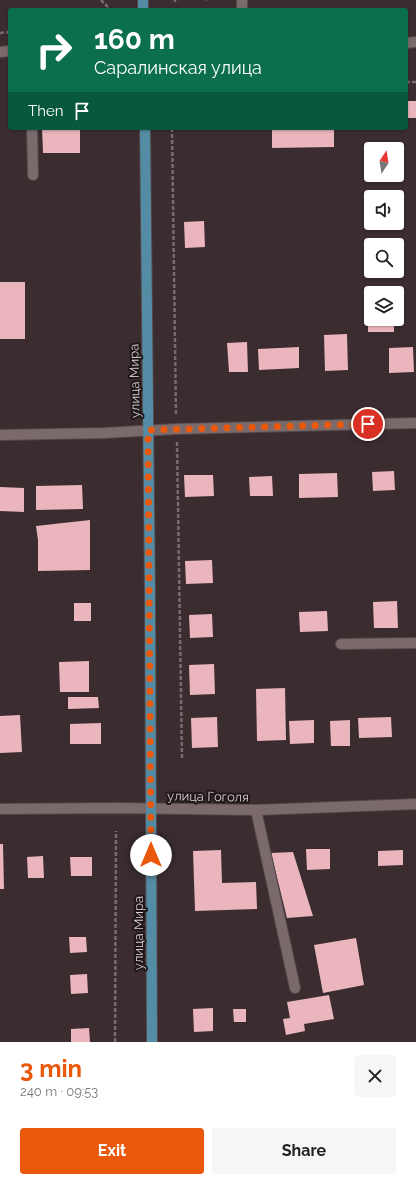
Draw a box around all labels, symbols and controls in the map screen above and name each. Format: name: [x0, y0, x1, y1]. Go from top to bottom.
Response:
text: 160 m: [94, 23, 175, 56]
icon: right: [28, 24, 80, 76]
text: Саралинская улица: [94, 57, 262, 78]
icon: arrive: [71, 100, 93, 122]
text: Then: [28, 102, 63, 120]
north arrow: [364, 142, 404, 182]
map controls: [364, 142, 404, 326]
button: sound: [364, 190, 404, 230]
button: search: [364, 238, 404, 278]
button: layers: [364, 286, 404, 326]
street label: улица Мира: [126, 344, 143, 418]
pin: [351, 407, 385, 441]
icon: arrive: [357, 413, 379, 435]
street label: улица Гоголя: [167, 788, 249, 805]
position arrow: [130, 834, 172, 876]
street label: улица Мира: [131, 896, 146, 970]
text: 3 min: [20, 1054, 82, 1083]
button: close: [354, 1055, 396, 1097]
text: 240 m · 09:53: [20, 1084, 98, 1099]
button: Exit: [20, 1128, 204, 1174]
button: Share: [212, 1128, 396, 1174]

